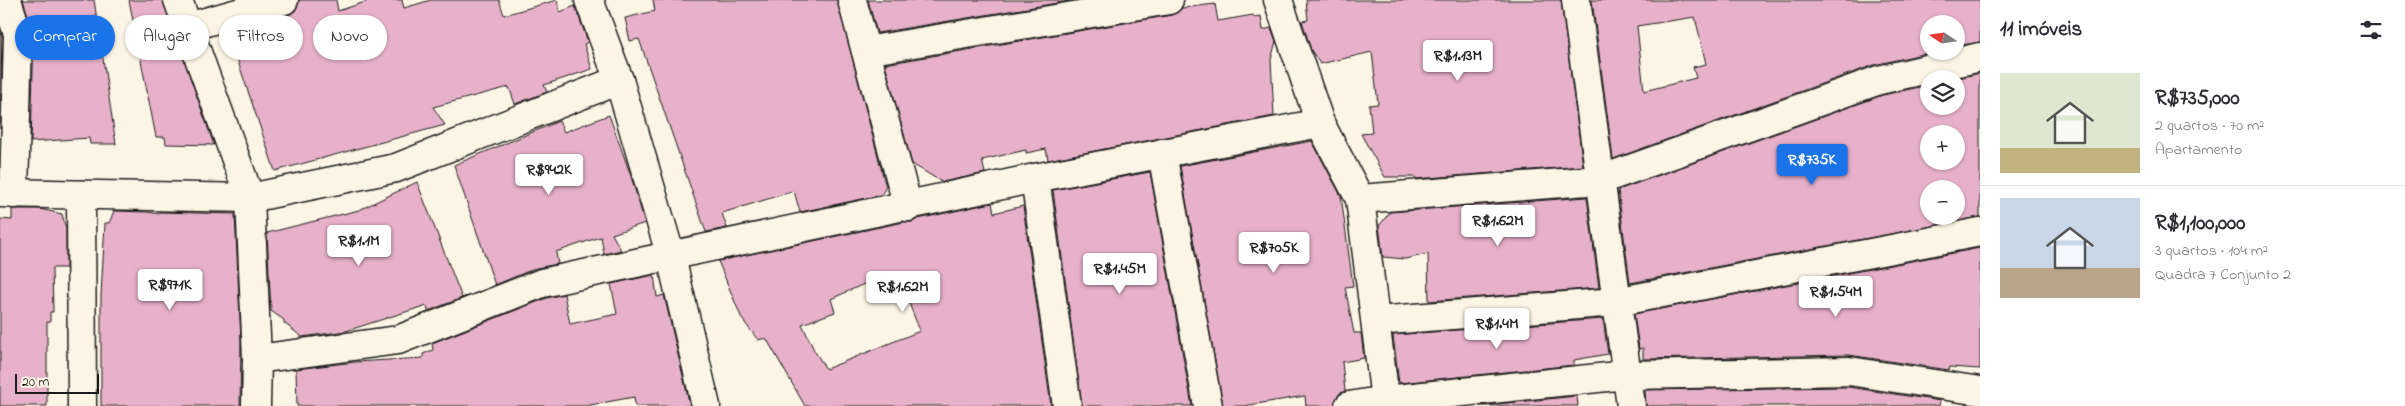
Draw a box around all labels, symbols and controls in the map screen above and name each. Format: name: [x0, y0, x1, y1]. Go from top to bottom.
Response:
chip: Comprar: [15, 15, 115, 60]
chip: Alugar: [125, 15, 209, 60]
chip: Filtros: [219, 15, 303, 60]
chip: Novo: [313, 15, 387, 60]
north arrow: [1920, 15, 1965, 60]
map controls: [1920, 15, 1965, 225]
text: 11 imóveis: [2000, 15, 2082, 45]
icon: filters: [2357, 16, 2385, 44]
pin: R$1.13M: [1412, 39, 1504, 82]
text: R$1.13M: [1434, 44, 1482, 68]
button: layers: [1920, 70, 1965, 115]
text: R$735,000: [2155, 84, 2239, 114]
icon: home: [2040, 93, 2100, 153]
text: 2 quartos · 70 m²: [2155, 114, 2264, 138]
button: +: [1920, 125, 1965, 170]
text: Apartamento: [2155, 138, 2242, 162]
pin: R$735K: [1771, 144, 1853, 186]
text: R$735K: [1788, 148, 1836, 172]
pin: R$942K: [508, 154, 590, 196]
text: R$942K: [526, 158, 572, 182]
button: −: [1920, 180, 1965, 225]
pin: R$1.62M: [1452, 204, 1544, 247]
text: R$1.62M: [1472, 209, 1524, 233]
text: R$1,100,000: [2155, 209, 2245, 239]
icon: home: [2040, 218, 2100, 278]
pin: R$1.1M: [318, 224, 400, 267]
text: R$1.1M: [338, 229, 380, 253]
pin: R$705K: [1233, 232, 1315, 274]
text: R$705K: [1250, 236, 1298, 260]
text: 3 quartos · 104 m²: [2155, 239, 2268, 263]
pin: R$1.45M: [1074, 252, 1166, 295]
text: R$1.45M: [1094, 257, 1146, 281]
text: Quadra 7 Conjunto 2: [2155, 263, 2291, 287]
pin: R$971K: [129, 268, 211, 311]
pin: R$1.62M: [857, 270, 949, 313]
text: R$971K: [149, 273, 191, 297]
text: R$1.62M: [877, 275, 929, 299]
pin: R$1.54M: [1790, 276, 1882, 318]
text: R$1.54M: [1810, 280, 1862, 304]
pin: R$1.4M: [1456, 308, 1538, 350]
text: R$1.4M: [1475, 312, 1519, 336]
scale bar: [15, 371, 99, 394]
text: 20 m: [22, 372, 49, 393]

